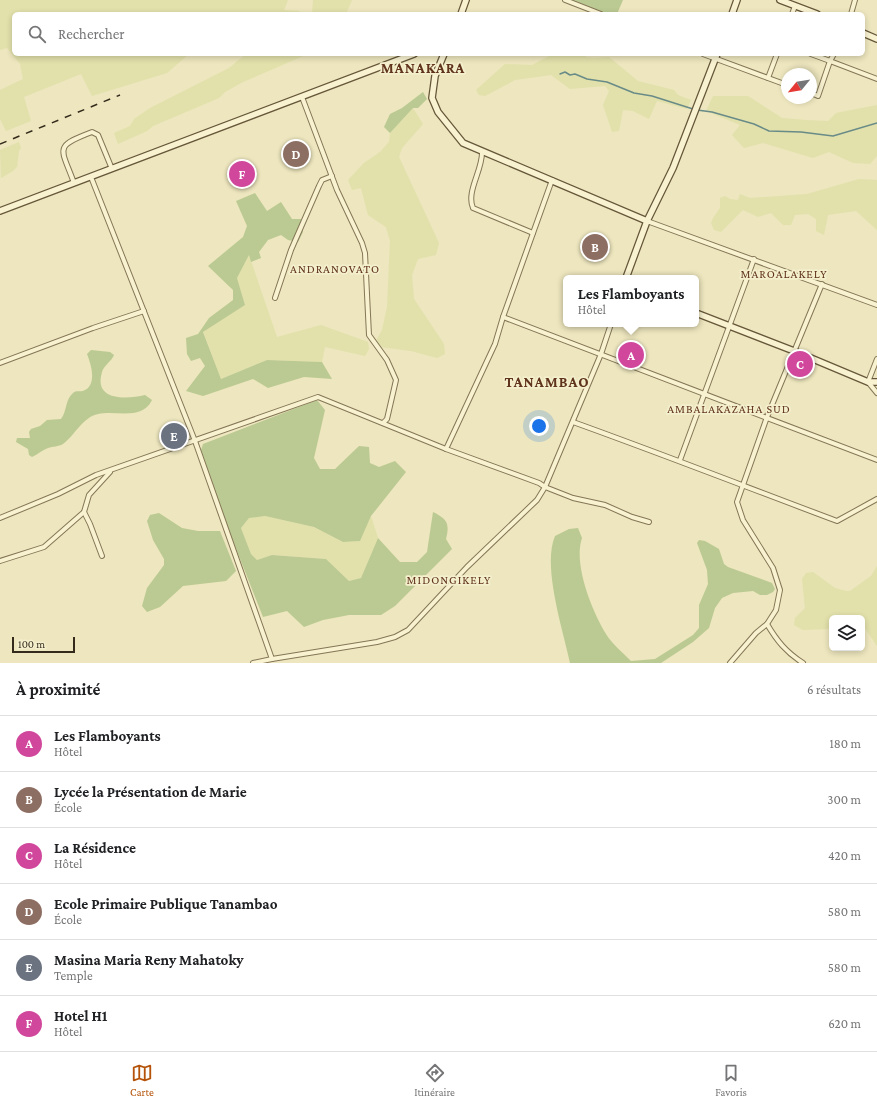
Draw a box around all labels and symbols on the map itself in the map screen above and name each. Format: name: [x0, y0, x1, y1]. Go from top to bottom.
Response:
district label: MANAKARA: [381, 60, 465, 76]
north arrow: [781, 68, 817, 104]
pin: D: [283, 139, 309, 169]
pin: F: [229, 159, 255, 189]
pin: B: [582, 232, 608, 262]
district label: ANDRANOVATO: [290, 262, 380, 276]
district label: MAROALAKELY: [740, 267, 828, 281]
pin: A: [618, 340, 644, 370]
pin: C: [787, 349, 813, 379]
district label: TANAMBAO: [504, 374, 590, 390]
district label: AMBALAKAZAHA SUD: [667, 402, 791, 416]
your location: [529, 416, 549, 436]
pin: E: [161, 421, 187, 451]
district label: MIDONGIKELY: [407, 573, 491, 587]
scale bar: [12, 635, 75, 654]

